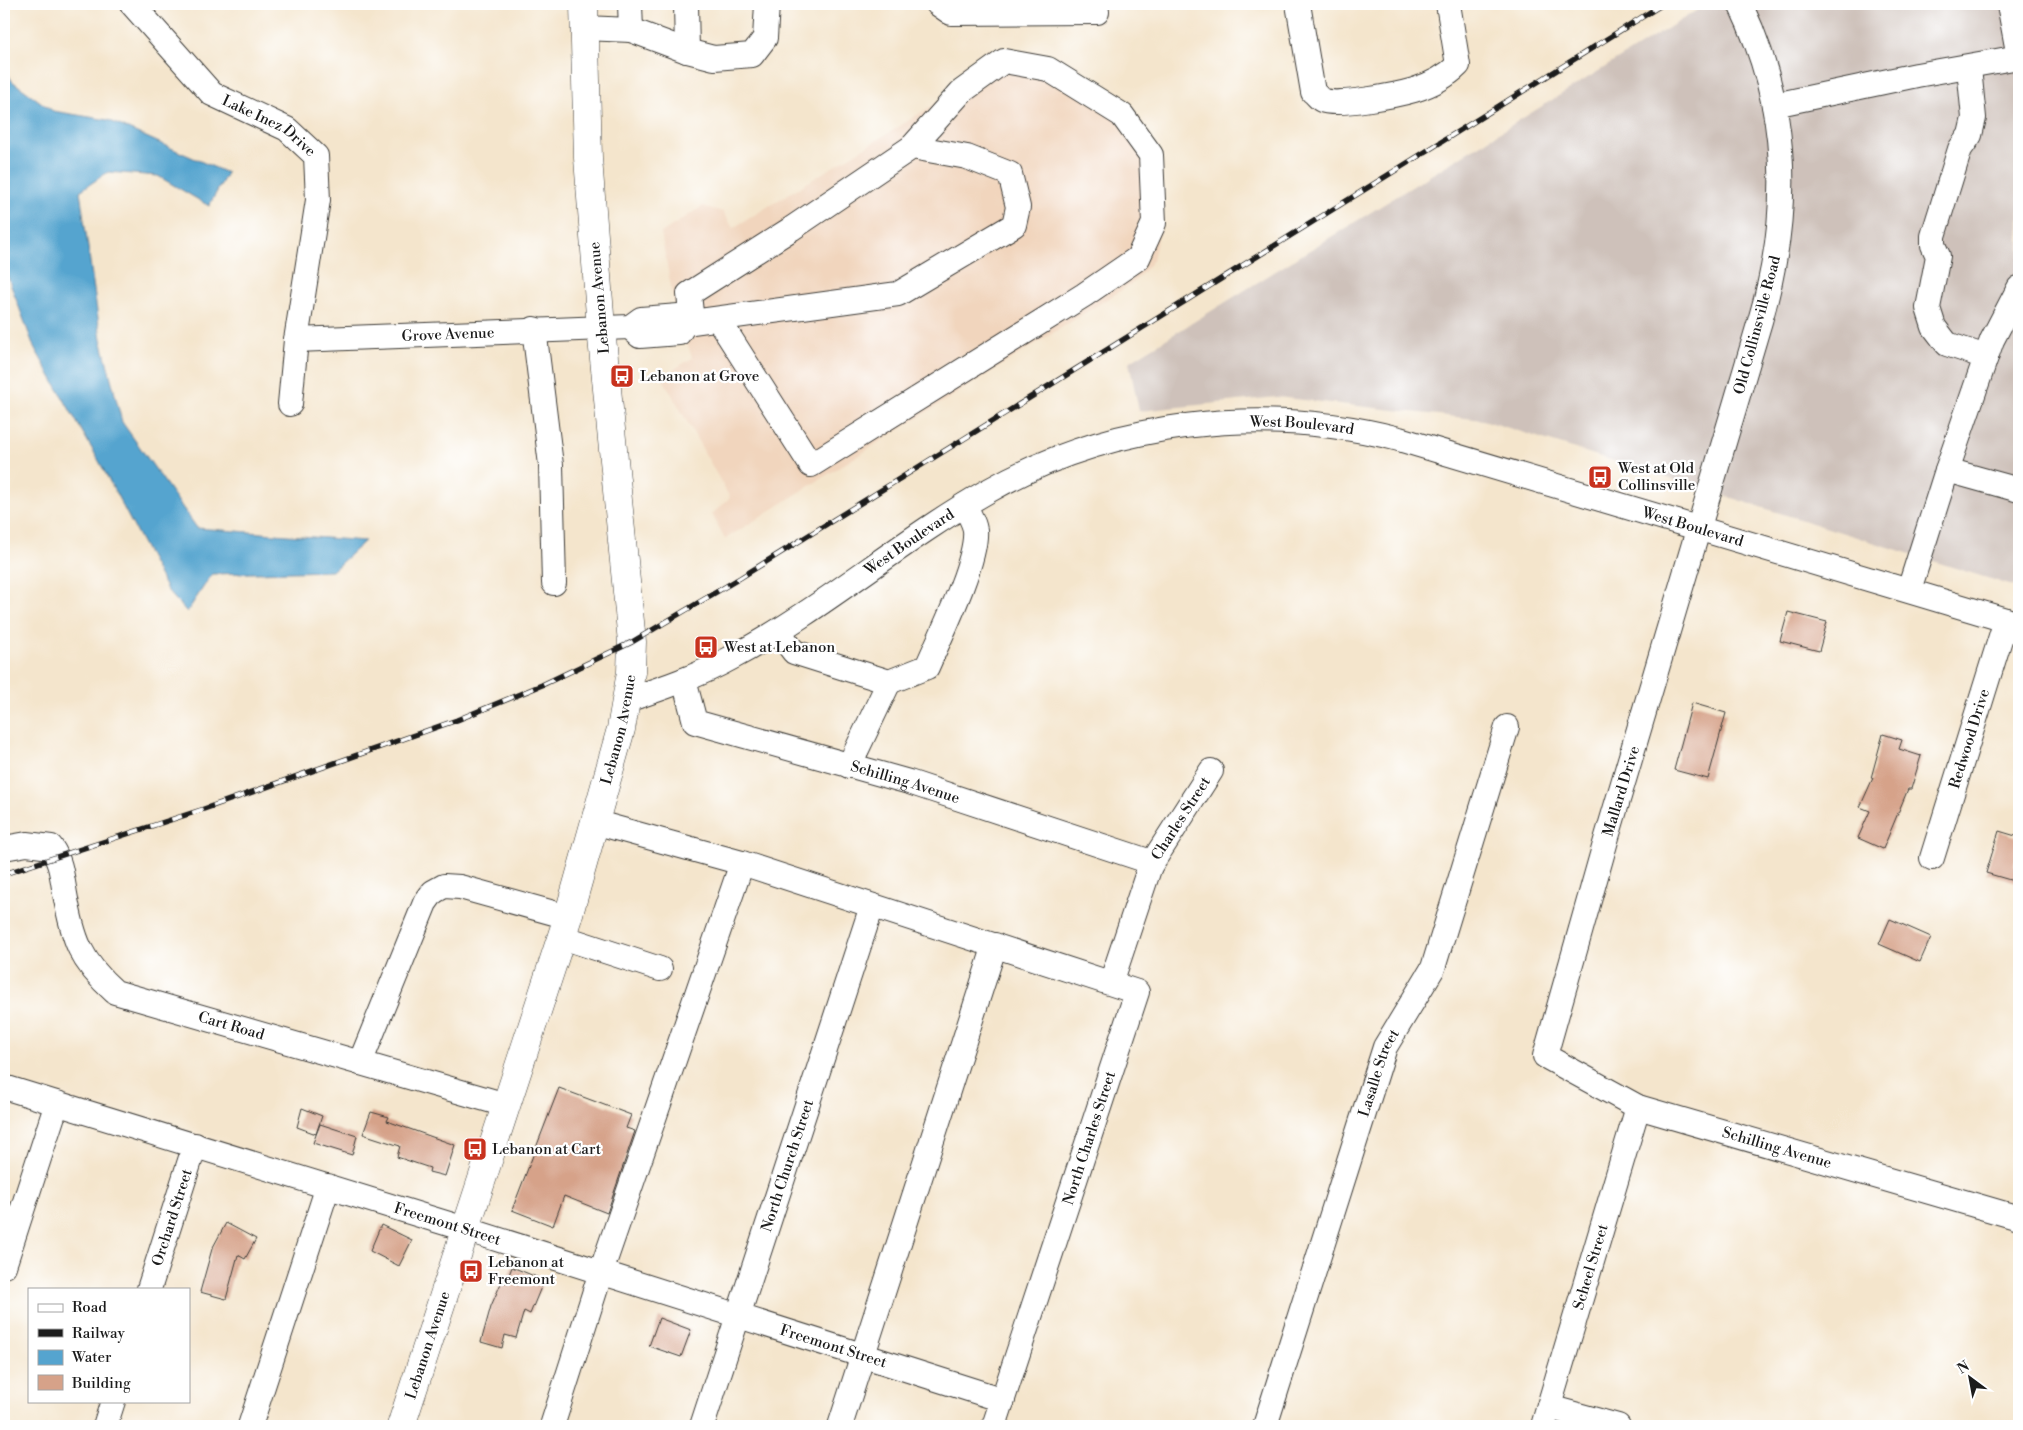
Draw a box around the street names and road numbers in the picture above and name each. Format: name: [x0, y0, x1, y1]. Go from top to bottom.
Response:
street label: Lake Inez Drive: [219, 91, 320, 161]
street label: Lebanon Avenue: [585, 241, 614, 355]
street label: Old Collinsville Road: [1730, 253, 1785, 397]
street label: Grove Avenue: [401, 323, 495, 346]
street label: West Boulevard: [1249, 412, 1356, 439]
street label: West Boulevard: [1639, 503, 1746, 551]
street label: West Boulevard: [860, 505, 958, 580]
street label: Lebanon Avenue: [597, 673, 640, 787]
street label: Redwood Drive: [1945, 687, 1994, 791]
street label: Mallard Drive: [1599, 744, 1644, 839]
street label: Schilling Avenue: [848, 757, 962, 808]
street label: Charles Street: [1147, 773, 1215, 864]
street label: Cart Road: [196, 1008, 267, 1045]
street label: Lasalle Street: [1355, 1025, 1404, 1119]
street label: North Charles Street: [1059, 1068, 1120, 1207]
street label: North Church Street: [757, 1096, 818, 1234]
street label: Schilling Avenue: [1720, 1123, 1834, 1173]
street label: Orchard Street: [148, 1166, 197, 1269]
street label: Freemont Street: [391, 1199, 504, 1250]
street label: Scheel Street: [1569, 1221, 1613, 1312]
street label: Lebanon Avenue: [401, 1289, 455, 1402]
street label: Freemont Street: [778, 1321, 890, 1373]

